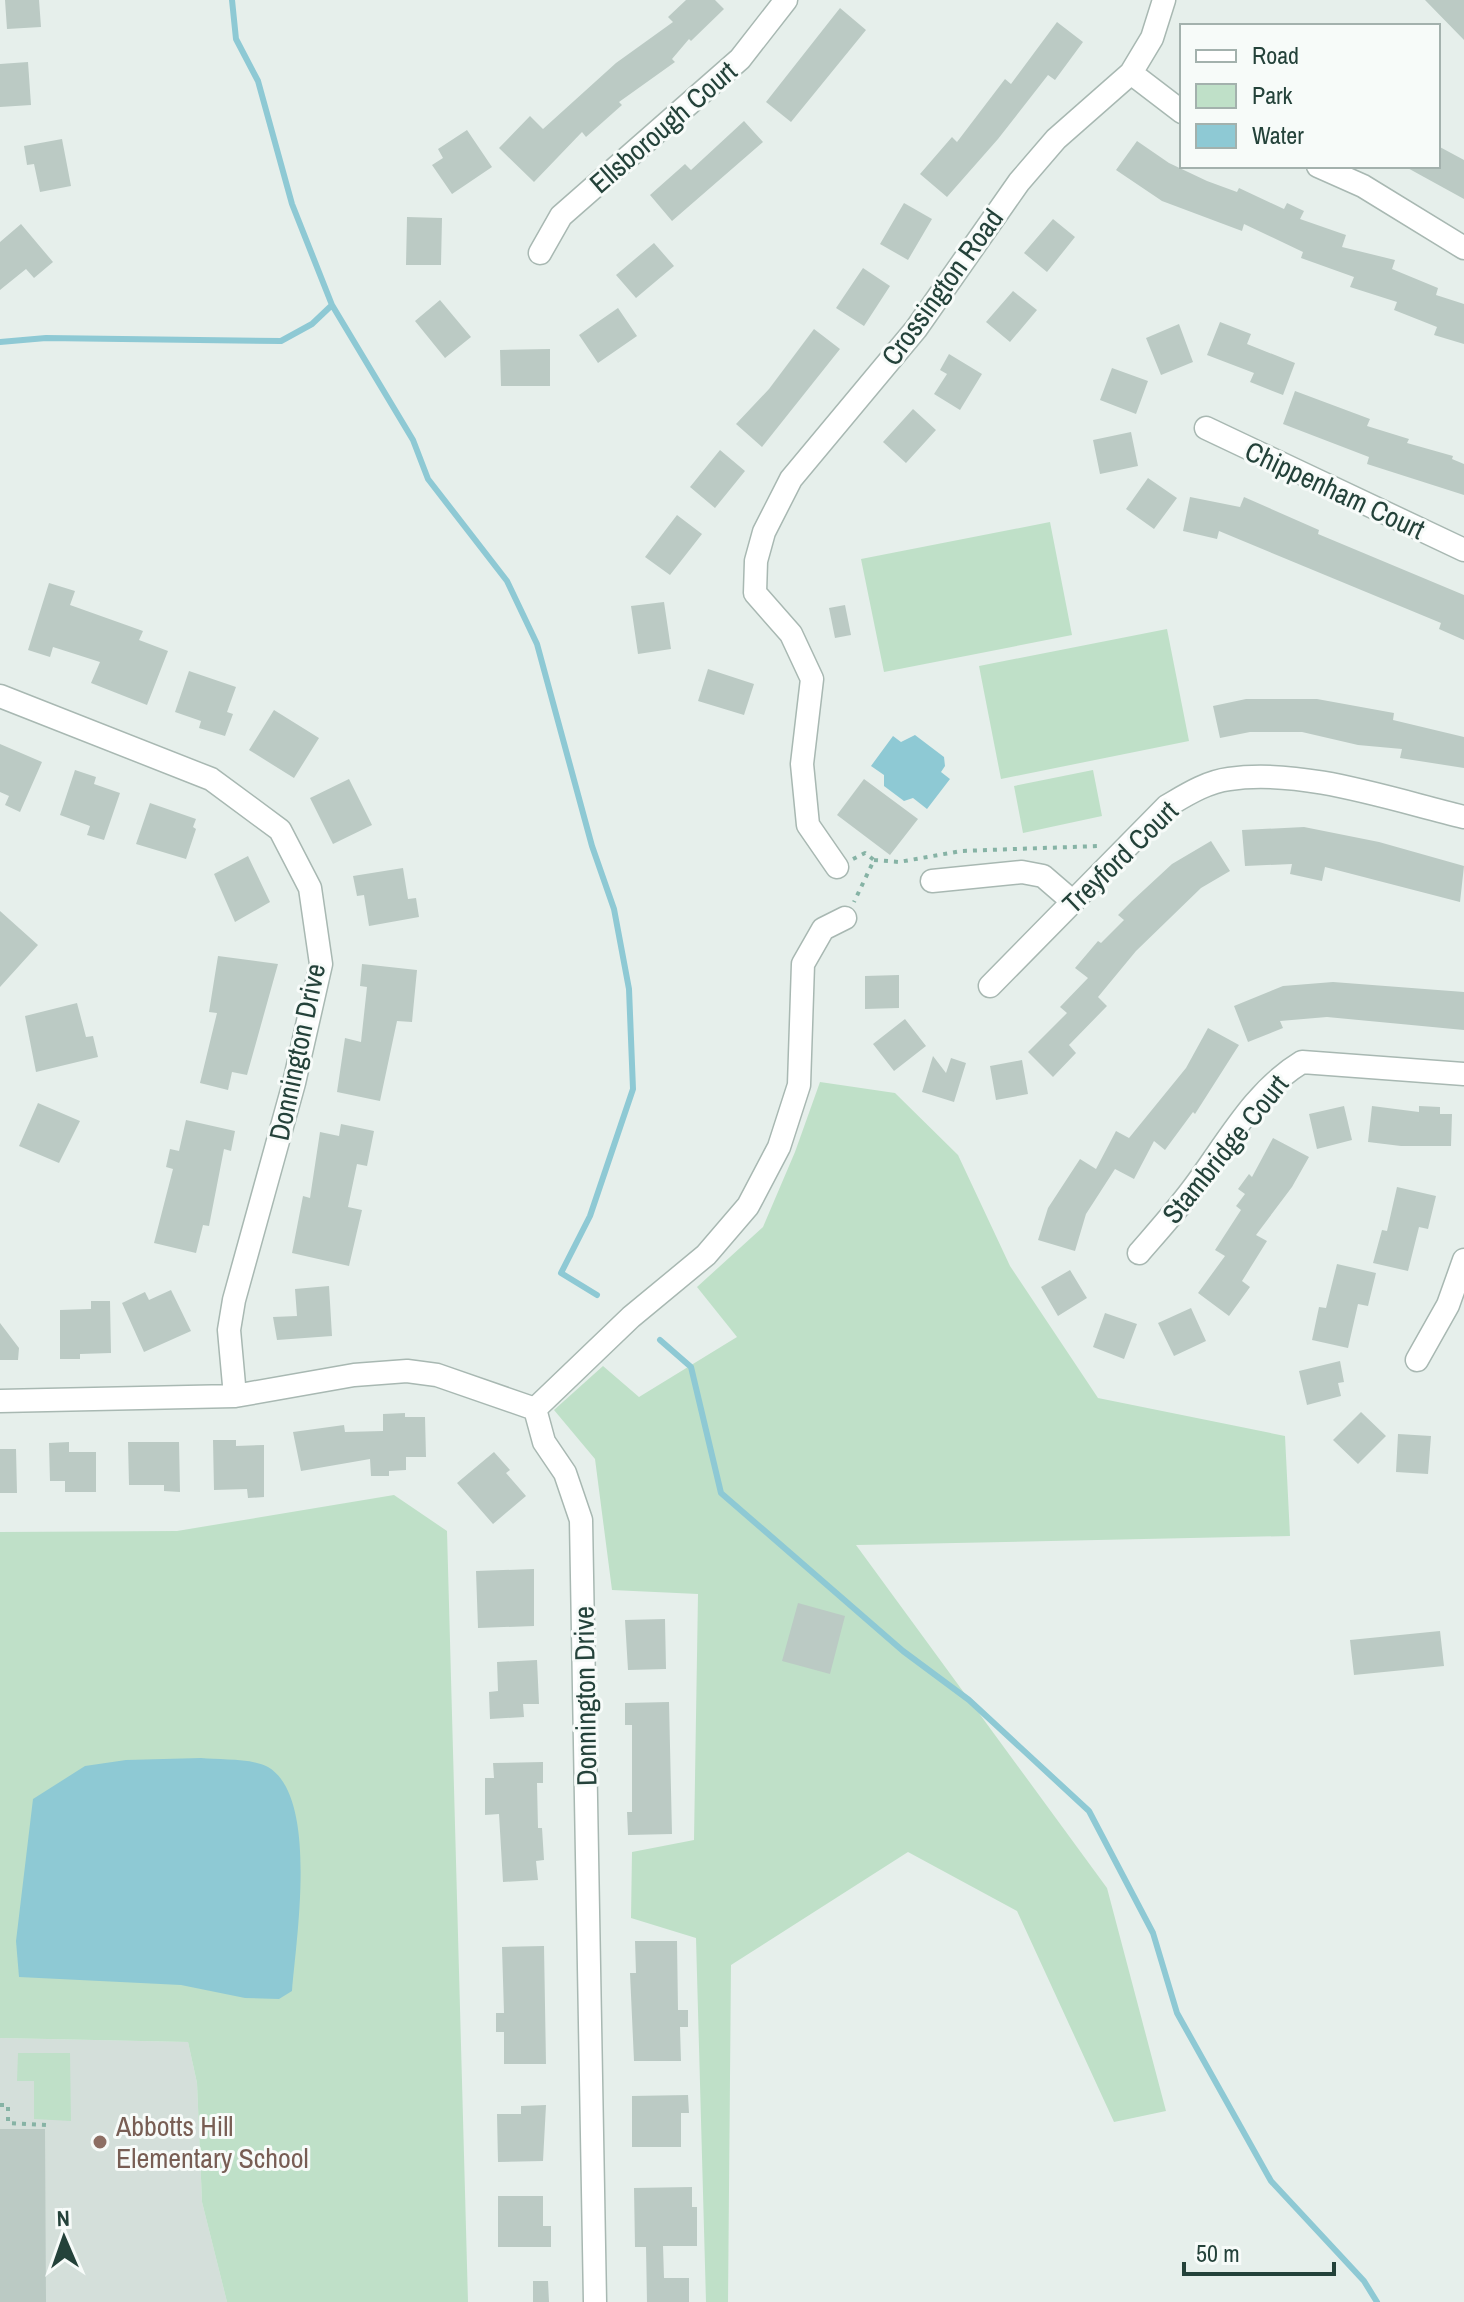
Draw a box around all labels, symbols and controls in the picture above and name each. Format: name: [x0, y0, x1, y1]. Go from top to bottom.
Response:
legend: [1180, 24, 1440, 168]
text: Road: [1252, 39, 1299, 71]
street label: Ellsborough Court: [581, 52, 745, 202]
text: Park: [1252, 79, 1293, 111]
text: Water: [1252, 119, 1304, 151]
street label: Crossington Road: [872, 201, 1012, 373]
street label: Chippenham Court: [1239, 432, 1431, 548]
street label: Treyford Court: [1054, 792, 1186, 922]
street label: Donnington Drive: [260, 960, 334, 1144]
street label: Stambridge Court: [1153, 1067, 1297, 1231]
street label: Donnington Drive: [564, 1606, 606, 1786]
place label: Abbotts Hill Elementary School: [115, 2107, 309, 2177]
marker: Abbotts Hill Elementary School: [91, 2133, 109, 2151]
north arrow: [24, 2198, 104, 2278]
text: N: [56, 2203, 70, 2233]
scale bar: [1184, 2226, 1334, 2276]
text: 50 m: [1196, 2237, 1240, 2269]

